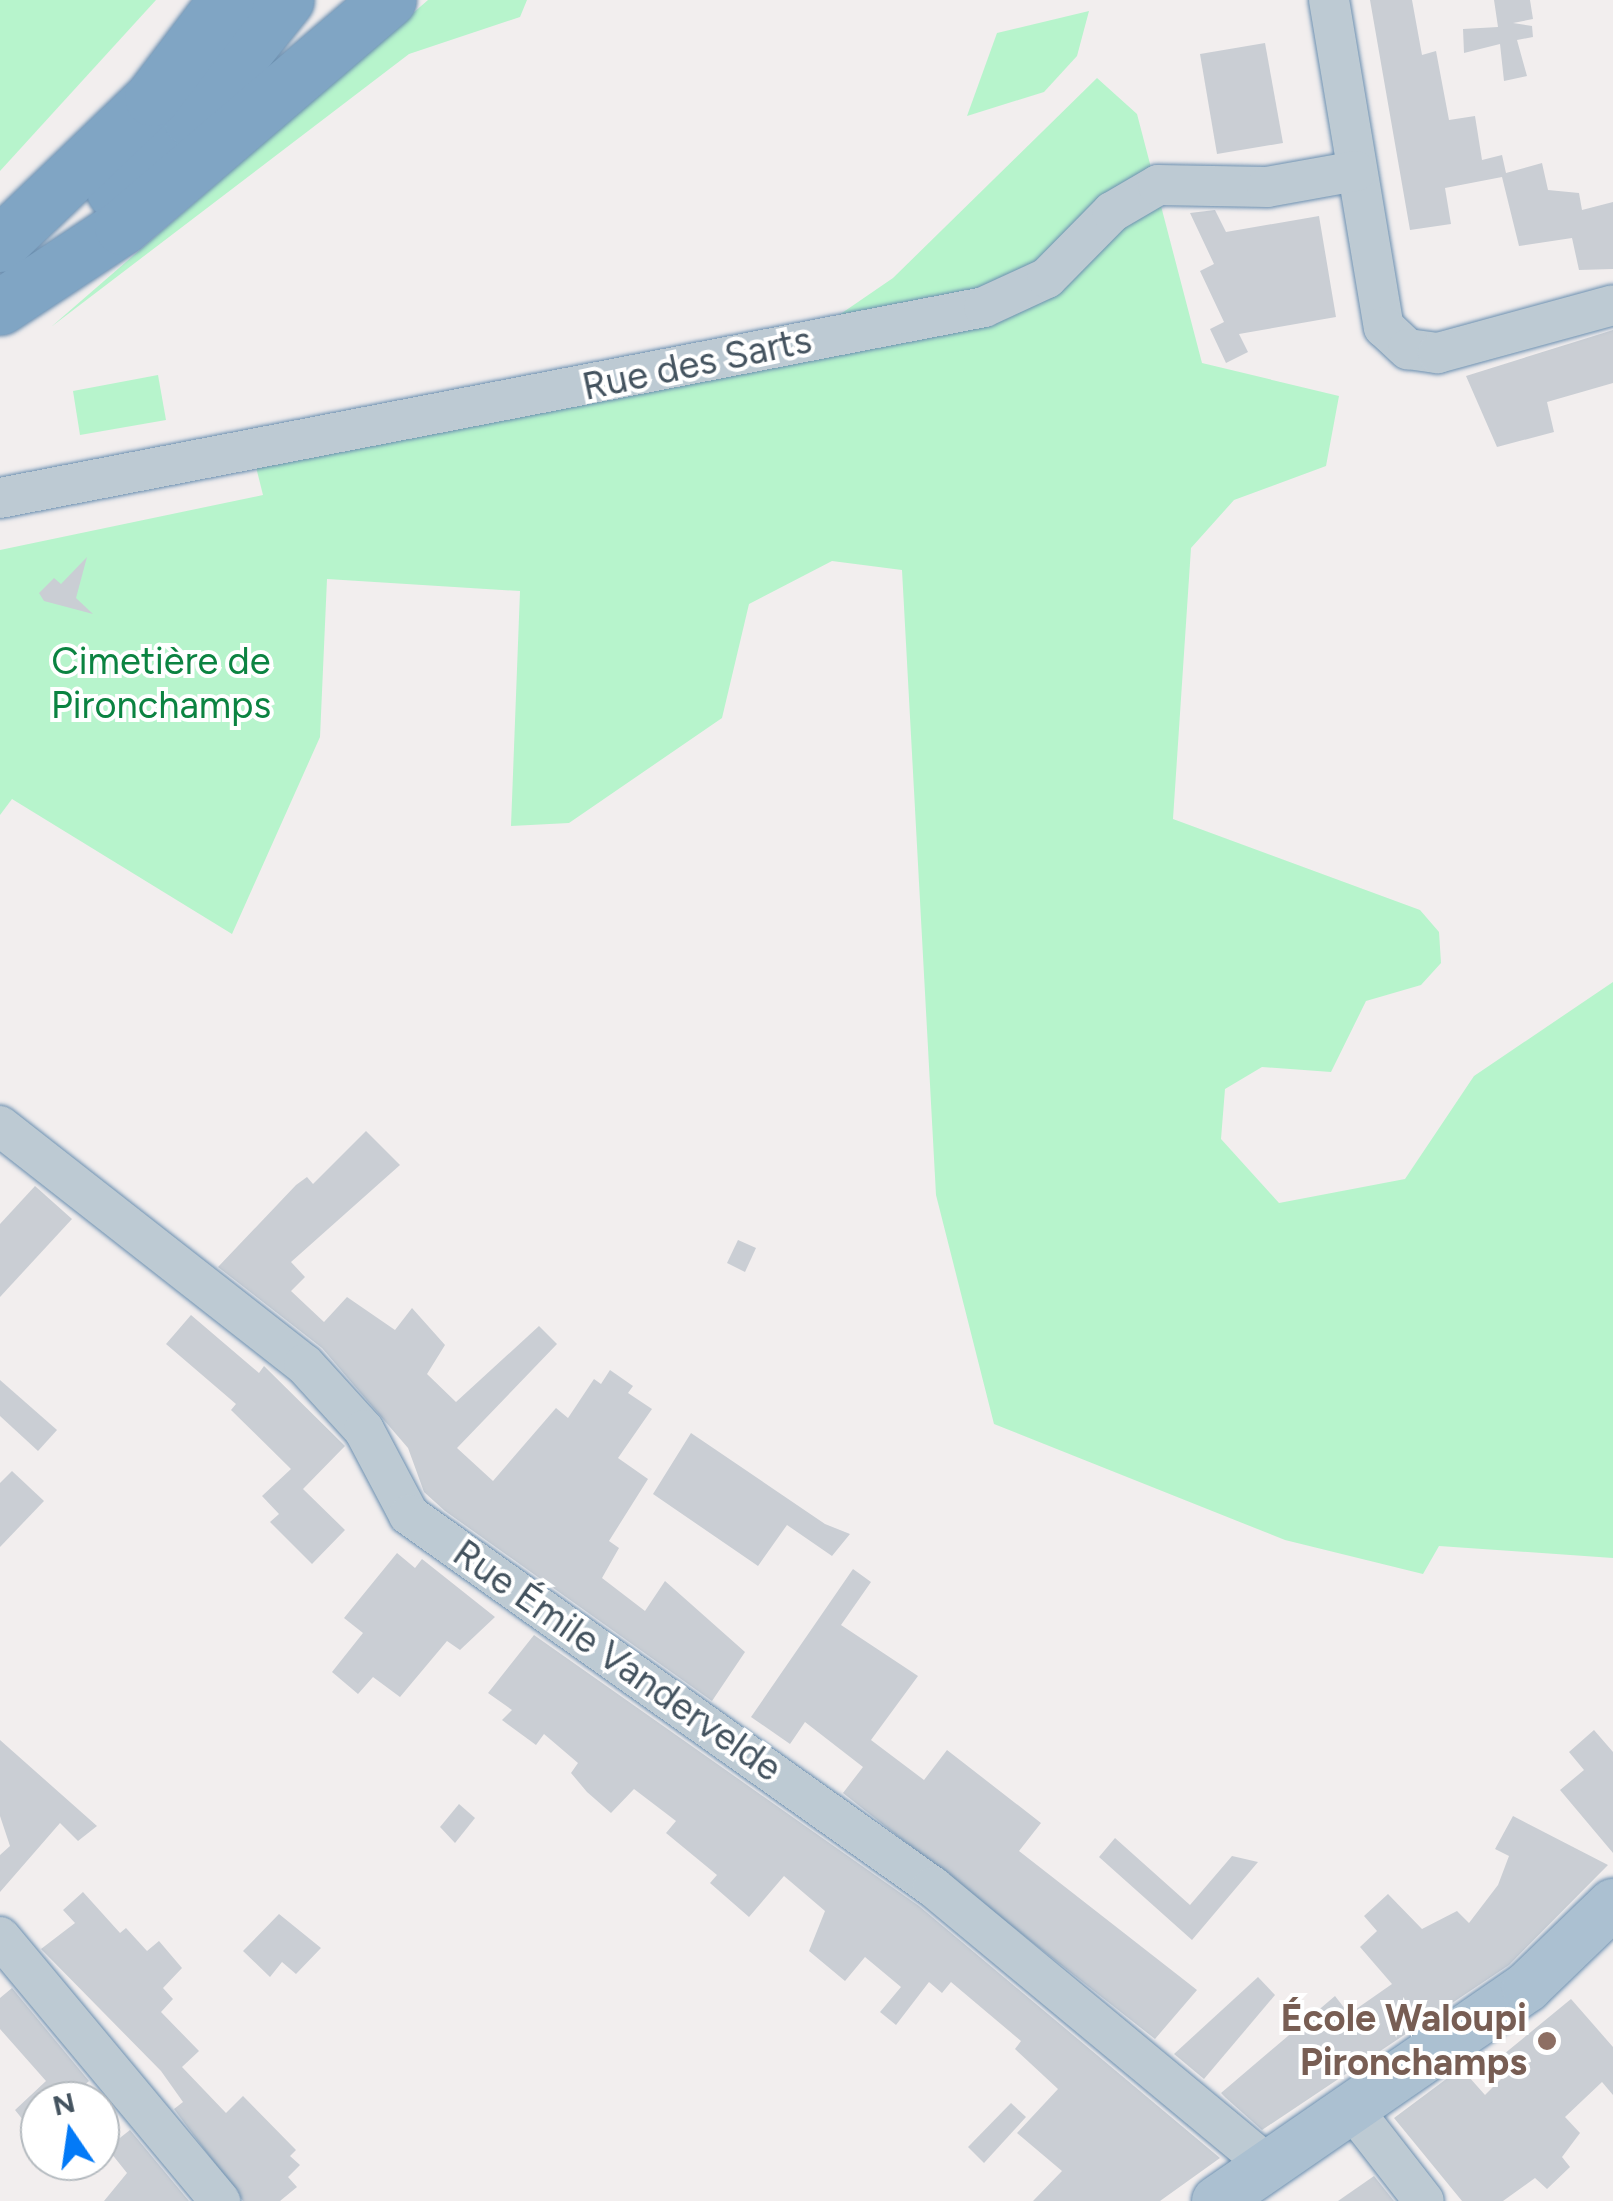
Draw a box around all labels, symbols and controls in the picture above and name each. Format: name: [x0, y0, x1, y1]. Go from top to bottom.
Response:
street label: Rue des Sarts: [578, 317, 816, 411]
park label: Cimetière de Pironchamps: [51, 639, 271, 728]
street label: Rue Émile Vandervelde: [444, 1530, 790, 1792]
place label: École Waloupi Pironchamps: [1280, 1996, 1527, 2086]
marker: École Waloupi Pironchamps: [1536, 2030, 1558, 2052]
north arrow: [20, 2081, 120, 2181]
text: N: [49, 2085, 78, 2123]

